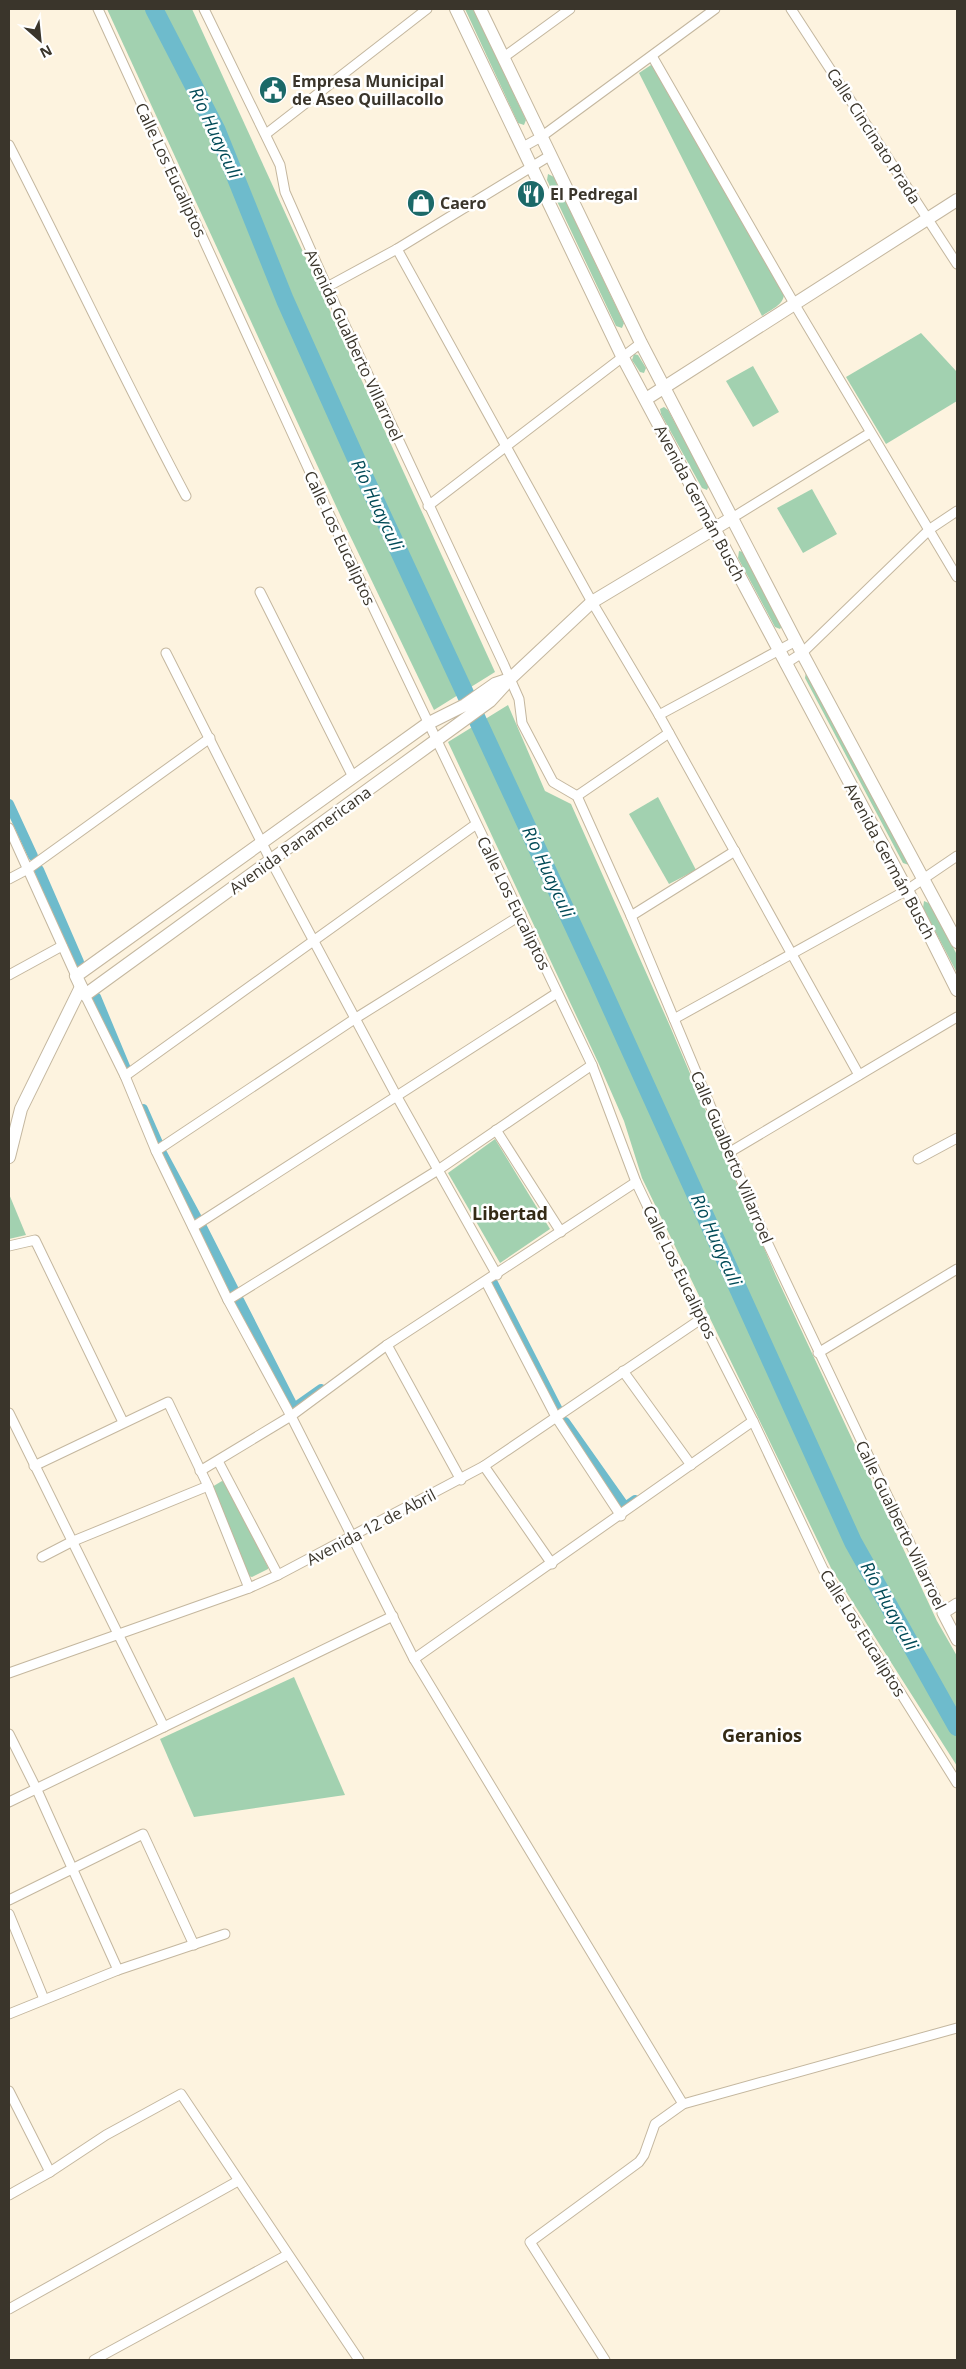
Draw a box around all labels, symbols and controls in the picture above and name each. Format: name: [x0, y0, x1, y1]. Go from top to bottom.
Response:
north arrow: [15, 15, 65, 65]
text: N: [37, 41, 56, 63]
street label: Calle Cincinato Prada: [822, 64, 926, 208]
place label: Empresa Municipal de Aseo Quillacollo: [292, 70, 444, 110]
public building icon: Empresa Municipal de Aseo Quillacollo: [258, 75, 288, 105]
water label: Río Huayculi: [184, 83, 248, 183]
street label: Calle Los Eucaliptos: [130, 99, 212, 241]
restaurant icon: El Pedregal: [516, 179, 546, 209]
place label: El Pedregal: [550, 183, 638, 205]
shop icon: Caero: [406, 188, 436, 218]
place label: Caero: [440, 192, 487, 214]
street label: Avenida Gualberto Villarroel: [300, 246, 408, 444]
street label: Avenida Germán Busch: [649, 421, 751, 585]
water label: Río Huayculi: [346, 455, 410, 555]
street label: Calle Los Eucaliptos: [299, 467, 381, 609]
street label: Avenida Germán Busch: [839, 779, 941, 943]
street label: Avenida Panamericana: [225, 781, 375, 899]
water label: Río Huayculi: [517, 822, 581, 922]
street label: Calle Los Eucaliptos: [472, 833, 556, 973]
street label: Calle Gualberto Villarroel: [686, 1067, 778, 1247]
water label: Río Huayculi: [686, 1190, 748, 1290]
district label: Libertad: [472, 1201, 548, 1225]
street label: Calle Los Eucaliptos: [638, 1202, 722, 1342]
street label: Calle Gualberto Villarroel: [850, 1437, 952, 1613]
street label: Avenida 12 de Abril: [302, 1484, 440, 1570]
water label: Río Huayculi: [856, 1557, 924, 1655]
street label: Calle Los Eucaliptos: [815, 1565, 911, 1701]
district label: Geranios: [722, 1723, 802, 1747]

